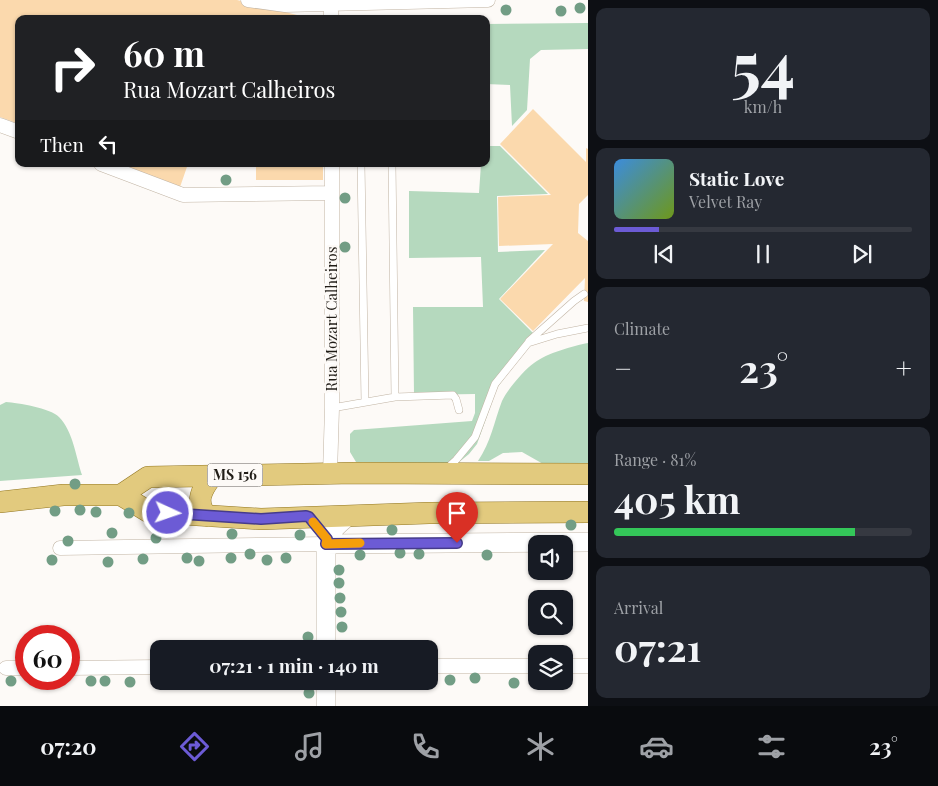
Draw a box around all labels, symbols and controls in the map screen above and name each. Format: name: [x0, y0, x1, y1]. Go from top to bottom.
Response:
text: 54: [731, 20, 795, 106]
text: 60 m: [123, 29, 205, 76]
icon: right: [40, 35, 105, 100]
text: Rua Mozart Calheiros: [123, 74, 335, 104]
text: km/h: [744, 96, 782, 117]
icon: left: [94, 130, 122, 158]
text: Then: [40, 131, 84, 157]
text: Static Love: [689, 165, 784, 191]
text: Velvet Ray: [689, 191, 762, 212]
icon: previous: [650, 240, 678, 268]
icon: pause: [749, 240, 777, 268]
icon: next: [848, 240, 876, 268]
street label: Rua Mozart Calheiros: [321, 247, 341, 391]
text: Climate: [614, 318, 670, 339]
text: 23°: [739, 342, 788, 393]
text: −: [614, 349, 632, 386]
text: +: [896, 349, 912, 386]
text: Range · 81%: [614, 449, 696, 470]
road number: MS 156: [208, 464, 262, 486]
text: 405 km: [614, 473, 740, 524]
position arrow: [141, 486, 193, 538]
pin: [436, 492, 478, 543]
icon: arrive: [443, 499, 471, 527]
map controls: [528, 535, 573, 690]
button: sound: [528, 535, 573, 580]
button: search: [528, 590, 573, 635]
text: Arrival: [614, 597, 663, 618]
text: 07:21: [614, 621, 701, 672]
speed limit sign: 60: [15, 625, 80, 690]
button: layers: [528, 645, 573, 690]
text: 07:21 · 1 min · 140 m: [209, 652, 379, 678]
icon: directions: [177, 729, 212, 764]
icon: music: [292, 729, 327, 764]
icon: phone: [408, 729, 443, 764]
icon: climate: [523, 729, 558, 764]
icon: car: [639, 729, 674, 764]
icon: filters: [754, 729, 789, 764]
text: 07:20: [40, 731, 96, 761]
text: 23°: [869, 731, 898, 761]

